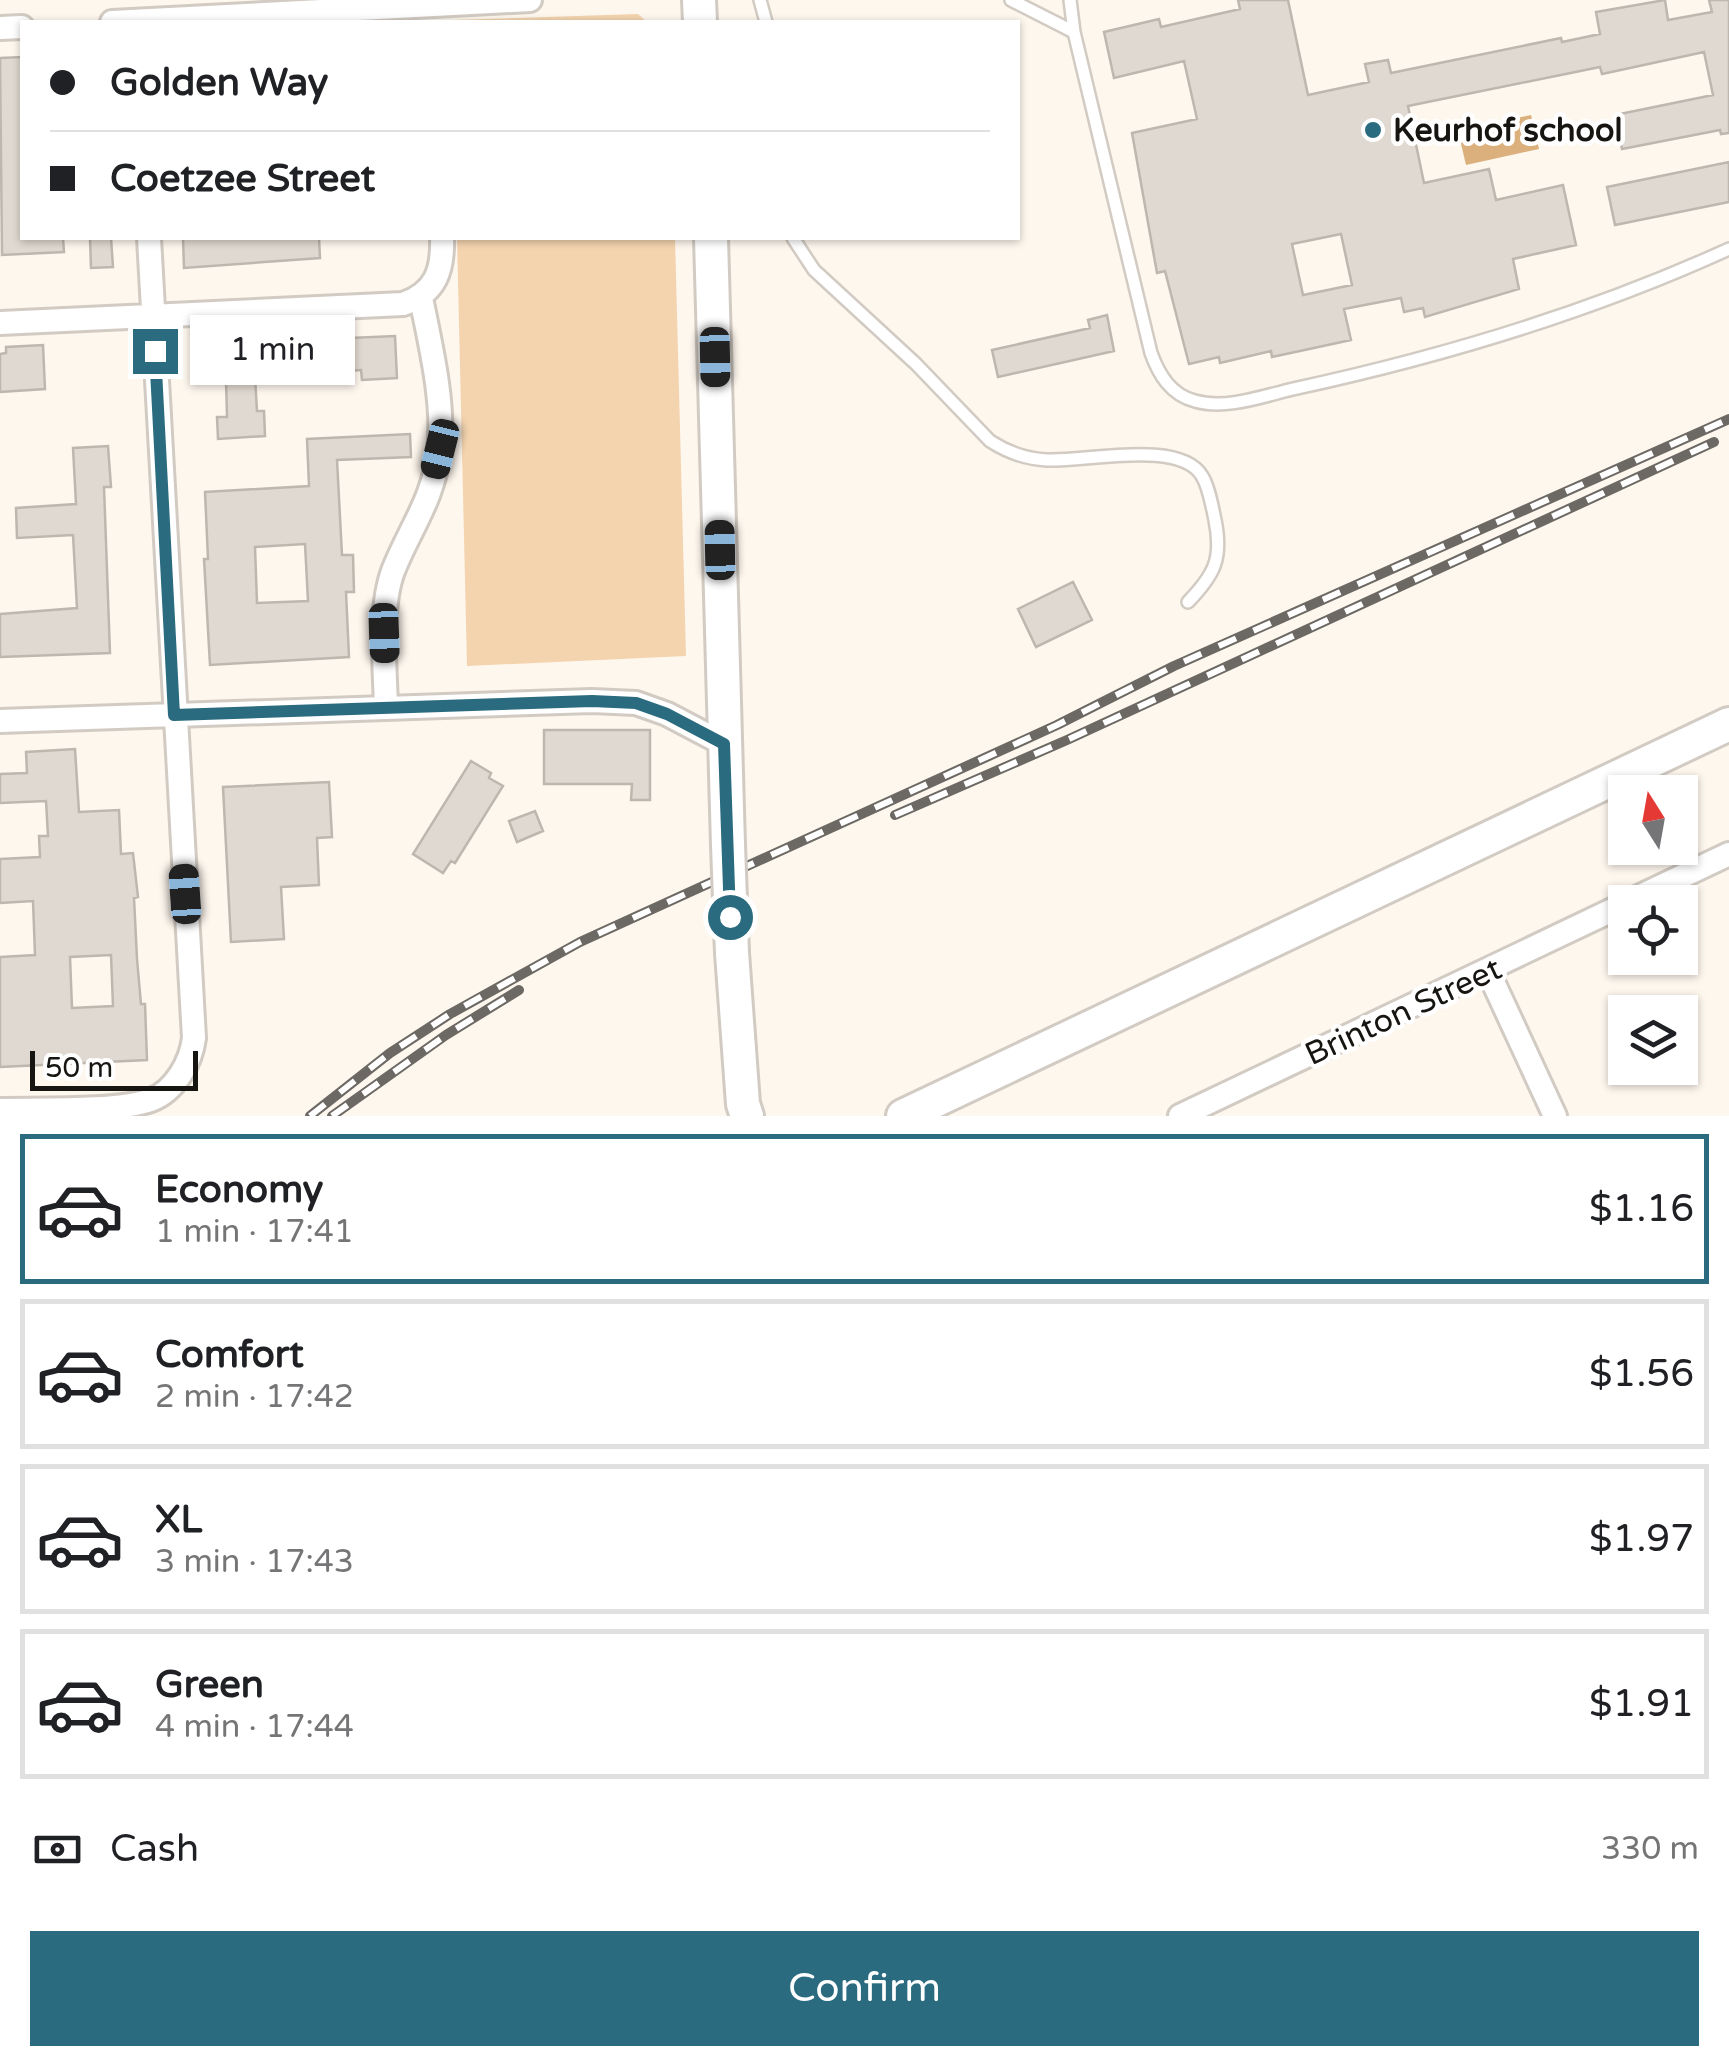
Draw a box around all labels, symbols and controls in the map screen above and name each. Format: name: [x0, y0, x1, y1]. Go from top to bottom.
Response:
text: Golden Way: [110, 60, 328, 106]
place label: Keurhof school: [1393, 112, 1622, 150]
marker: Keurhof school: [1362, 119, 1384, 141]
text: Coetzee Street: [110, 156, 375, 202]
callout: 1 min: [190, 316, 355, 386]
car: [699, 327, 731, 387]
route end: [133, 329, 178, 374]
text: 1 min: [230, 331, 315, 369]
car: [418, 416, 462, 482]
car: [704, 520, 736, 580]
car: [368, 602, 400, 664]
north arrow: [1608, 775, 1698, 865]
map controls: [1608, 775, 1698, 1085]
car: [168, 863, 202, 925]
button: locate: [1608, 885, 1698, 975]
route start: [708, 895, 753, 940]
street label: Brinton Street: [1299, 950, 1508, 1074]
button: layers: [1608, 995, 1698, 1085]
scale bar: [30, 1046, 198, 1090]
text: 50 m: [45, 1051, 113, 1085]
icon: car: [35, 1164, 125, 1254]
text: Economy: [155, 1167, 323, 1213]
text: $1.16: [1589, 1186, 1694, 1232]
text: 1 min · 17:41: [155, 1213, 354, 1251]
icon: car: [35, 1329, 125, 1419]
text: Comfort: [155, 1332, 304, 1378]
text: $1.56: [1589, 1351, 1694, 1397]
text: 2 min · 17:42: [155, 1378, 354, 1416]
icon: car: [35, 1494, 125, 1584]
text: XL: [155, 1497, 202, 1543]
text: $1.97: [1589, 1516, 1694, 1562]
text: 3 min · 17:43: [155, 1543, 354, 1581]
icon: car: [35, 1659, 125, 1749]
text: Green: [155, 1662, 264, 1708]
text: $1.91: [1589, 1681, 1694, 1727]
text: 4 min · 17:44: [155, 1708, 354, 1746]
icon: cash: [30, 1822, 85, 1877]
text: Cash: [110, 1826, 199, 1872]
text: 330 m: [1601, 1830, 1699, 1868]
button: Confirm: [30, 1931, 1699, 2046]

